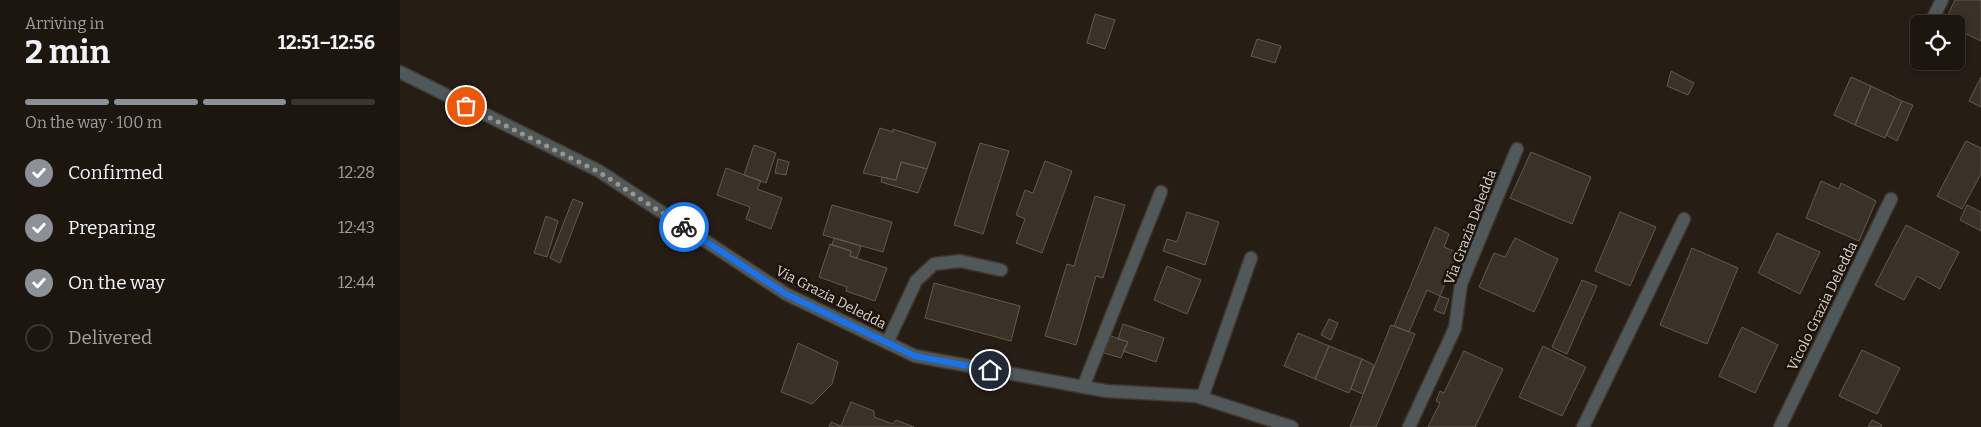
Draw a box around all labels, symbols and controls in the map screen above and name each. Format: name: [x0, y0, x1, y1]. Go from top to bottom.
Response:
text: Arriving in: [25, 14, 104, 33]
map controls: [1910, 15, 1965, 70]
button: locate: [1910, 15, 1965, 70]
text: 12:51–12:56: [278, 31, 375, 54]
text: 2 min: [25, 33, 110, 71]
pin: [445, 85, 487, 127]
icon: bag: [452, 92, 480, 120]
text: On the way · 100 m: [25, 113, 162, 132]
icon: check: [25, 159, 53, 187]
text: Confirmed: [68, 161, 163, 184]
text: 12:28: [338, 163, 375, 182]
street label: Via Grazia Deledda: [1441, 167, 1500, 287]
courier: [659, 202, 709, 252]
icon: bike: [670, 213, 698, 241]
icon: check: [25, 214, 53, 242]
text: Preparing: [68, 216, 156, 239]
text: 12:43: [338, 218, 375, 237]
street label: Vicolo Grazia Deledda: [1784, 239, 1861, 373]
street label: Via Grazia Deledda: [773, 262, 889, 333]
icon: check: [25, 269, 53, 297]
text: On the way: [68, 271, 165, 294]
text: 12:44: [338, 273, 375, 292]
text: Delivered: [68, 326, 152, 349]
pin: [969, 349, 1011, 391]
icon: home: [976, 356, 1004, 384]

